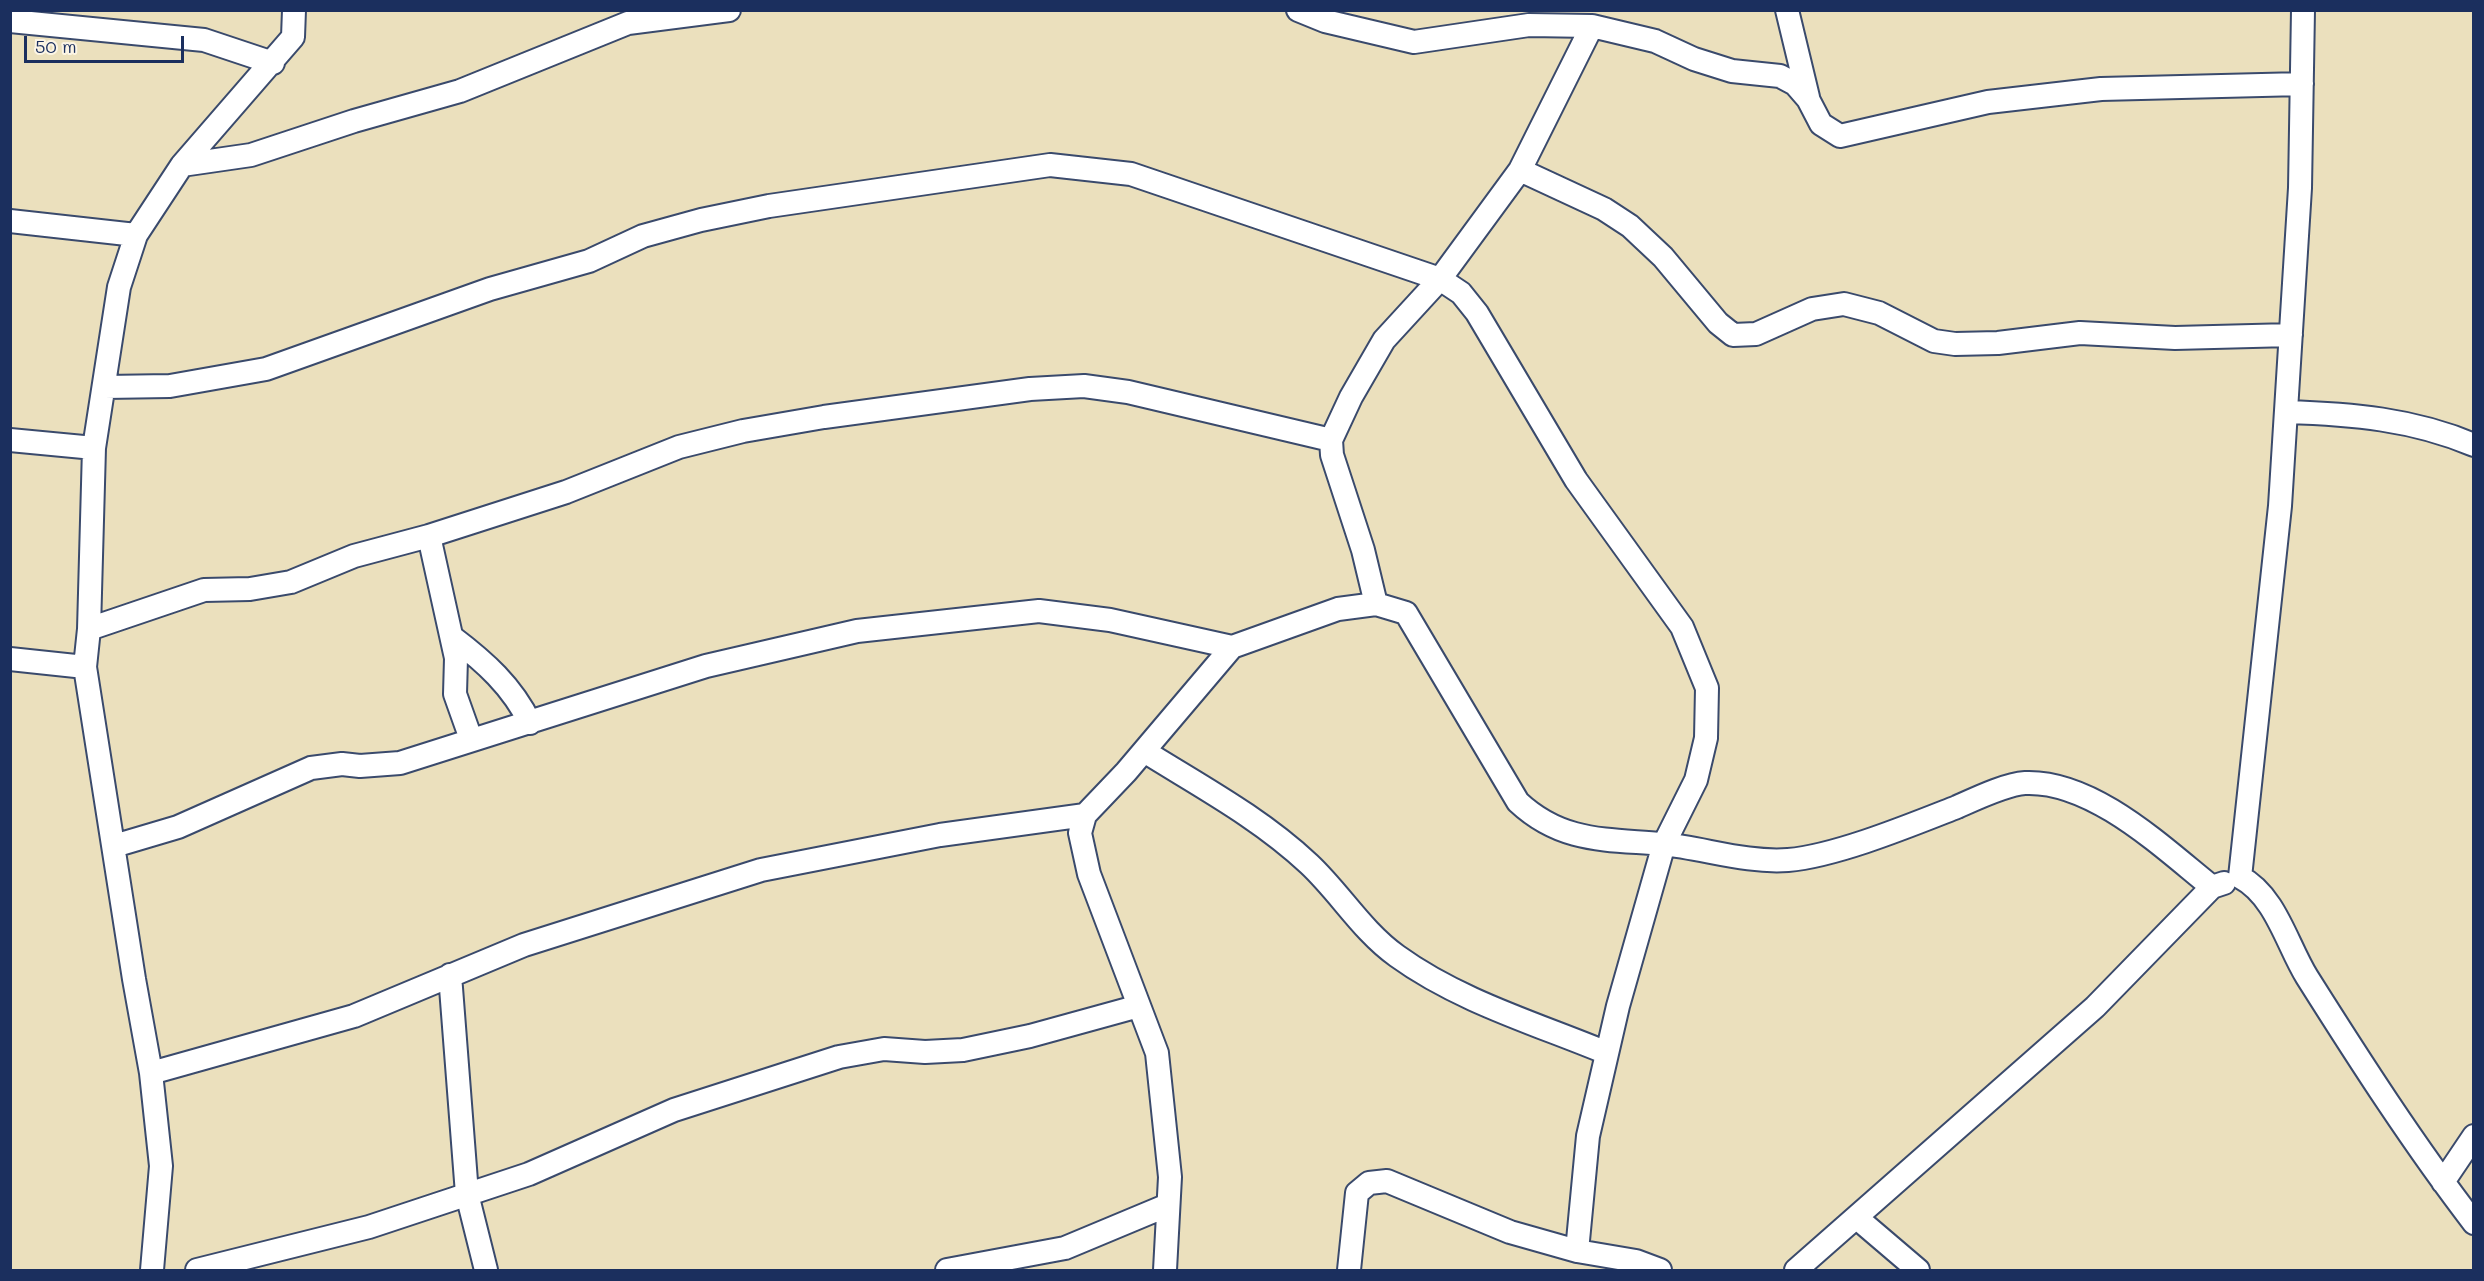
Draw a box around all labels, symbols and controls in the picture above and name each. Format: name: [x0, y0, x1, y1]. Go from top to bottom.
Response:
scale bar: [27, 24, 188, 62]
text: 50 m: [35, 34, 77, 58]

